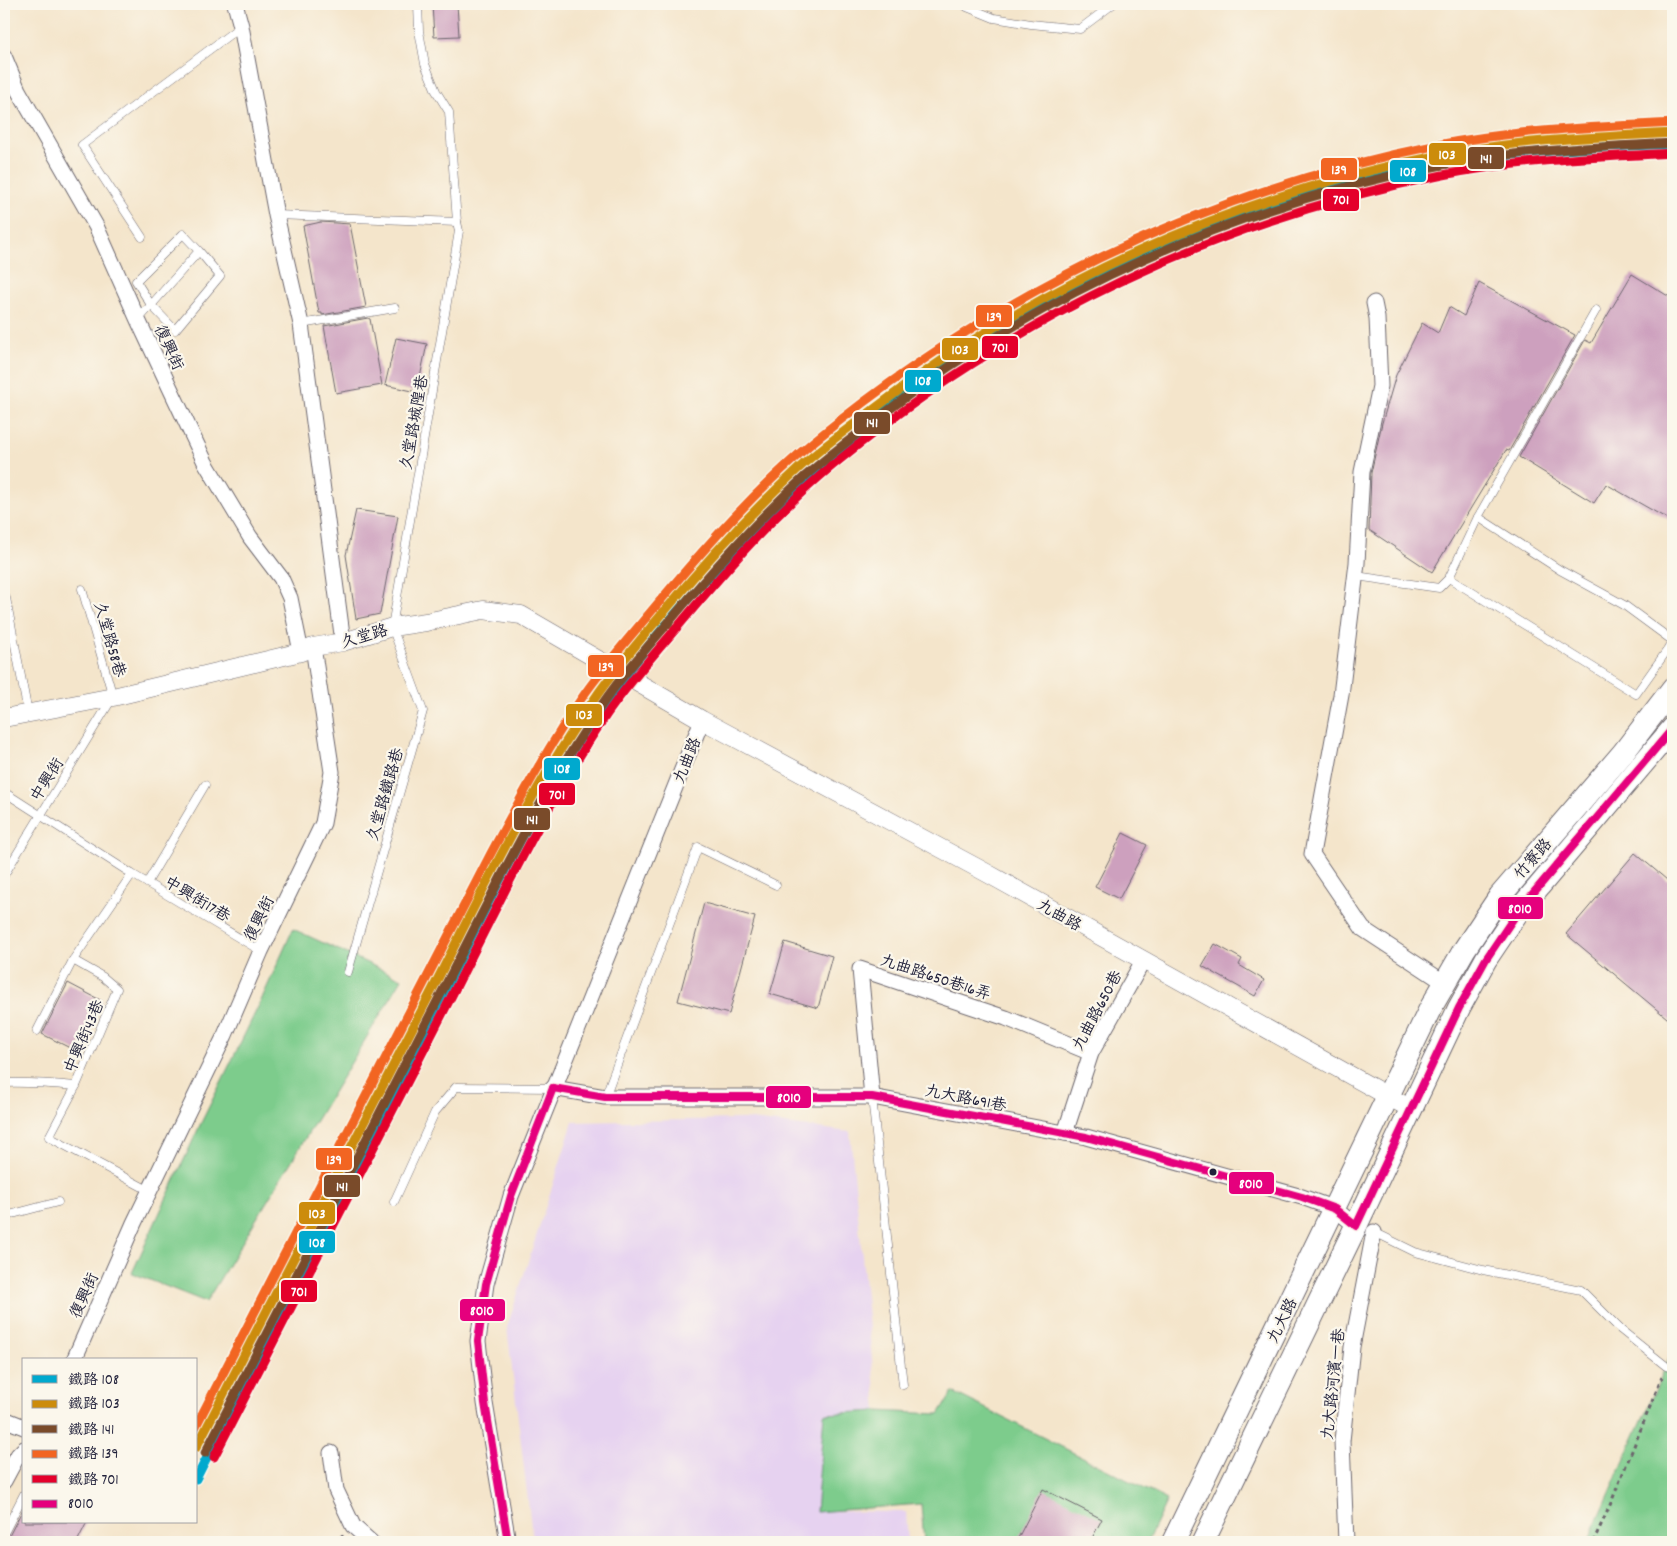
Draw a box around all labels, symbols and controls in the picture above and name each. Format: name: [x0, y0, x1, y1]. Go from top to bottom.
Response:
line badge: 103: [1428, 142, 1467, 166]
text: 103: [1439, 146, 1455, 166]
line badge: 141: [1467, 146, 1505, 170]
text: 141: [1480, 150, 1492, 170]
line badge: 139: [1320, 157, 1358, 181]
line badge: 108: [1389, 159, 1427, 183]
text: 139: [1331, 161, 1347, 181]
text: 108: [1400, 163, 1417, 183]
line badge: 701: [1322, 188, 1360, 212]
text: 701: [1333, 191, 1349, 211]
line badge: 139: [975, 304, 1013, 328]
text: 139: [986, 308, 1002, 328]
street label: 復興街: [147, 321, 188, 375]
line badge: 701: [981, 335, 1019, 359]
line badge: 103: [941, 337, 979, 361]
text: 701: [992, 339, 1008, 359]
text: 103: [952, 341, 968, 361]
line badge: 108: [904, 369, 942, 393]
text: 108: [915, 372, 932, 392]
street label: 久堂路城隍巷: [396, 373, 435, 472]
line badge: 141: [853, 411, 891, 435]
text: 141: [866, 414, 878, 434]
street label: 久堂路58巷: [87, 599, 130, 680]
street label: 久堂路: [338, 620, 391, 655]
line badge: 139: [587, 654, 625, 678]
text: 139: [598, 658, 614, 678]
line badge: 103: [565, 703, 603, 727]
text: 103: [576, 706, 592, 726]
street label: 九曲路: [669, 734, 708, 788]
street label: 久堂路鐵路巷: [362, 745, 411, 844]
street label: 中興街: [26, 754, 71, 807]
line badge: 108: [543, 757, 581, 781]
text: 108: [554, 760, 571, 780]
line badge: 701: [538, 782, 576, 806]
text: 701: [549, 786, 565, 806]
line badge: 141: [513, 807, 551, 831]
text: 141: [526, 811, 538, 831]
street label: 竹寮路: [1509, 834, 1558, 885]
street label: 中興街17巷: [159, 871, 234, 929]
street label: 復興街: [239, 892, 281, 946]
street label: 九曲路: [1032, 894, 1085, 938]
line badge: 8010: [1497, 896, 1544, 920]
text: 8010: [1508, 900, 1532, 920]
street label: 九曲路650巷16弄: [877, 950, 994, 1007]
street label: 九曲路650巷: [1067, 967, 1129, 1055]
street label: 中興街43巷: [60, 997, 111, 1077]
street label: 九大路691巷: [923, 1080, 1008, 1119]
line badge: 8010: [765, 1085, 812, 1109]
text: 8010: [777, 1089, 801, 1109]
line badge: 139: [315, 1147, 353, 1171]
text: 139: [326, 1151, 342, 1171]
unlabelled marker: [1208, 1167, 1218, 1177]
line badge: 8010: [1228, 1171, 1275, 1195]
line badge: 141: [323, 1174, 361, 1198]
text: 8010: [1239, 1175, 1263, 1195]
text: 141: [336, 1178, 348, 1198]
line badge: 103: [298, 1201, 336, 1225]
text: 103: [309, 1205, 325, 1225]
line badge: 108: [298, 1230, 336, 1254]
text: 108: [309, 1234, 326, 1254]
street label: 復興街: [65, 1269, 106, 1323]
line badge: 701: [280, 1279, 318, 1303]
text: 701: [291, 1283, 307, 1303]
street label: 九大路: [1262, 1294, 1304, 1348]
line badge: 8010: [459, 1298, 506, 1322]
text: 8010: [470, 1302, 494, 1322]
street label: 九大路河濱一巷: [1317, 1327, 1352, 1441]
legend: [22, 1358, 198, 1524]
text: 鐵路 108: [68, 1370, 119, 1392]
text: 鐵路 103: [68, 1394, 120, 1416]
text: 鐵路 141: [68, 1420, 114, 1442]
text: 鐵路 139: [68, 1444, 118, 1466]
text: 鐵路 701: [68, 1470, 119, 1492]
text: 8010: [68, 1494, 94, 1516]

